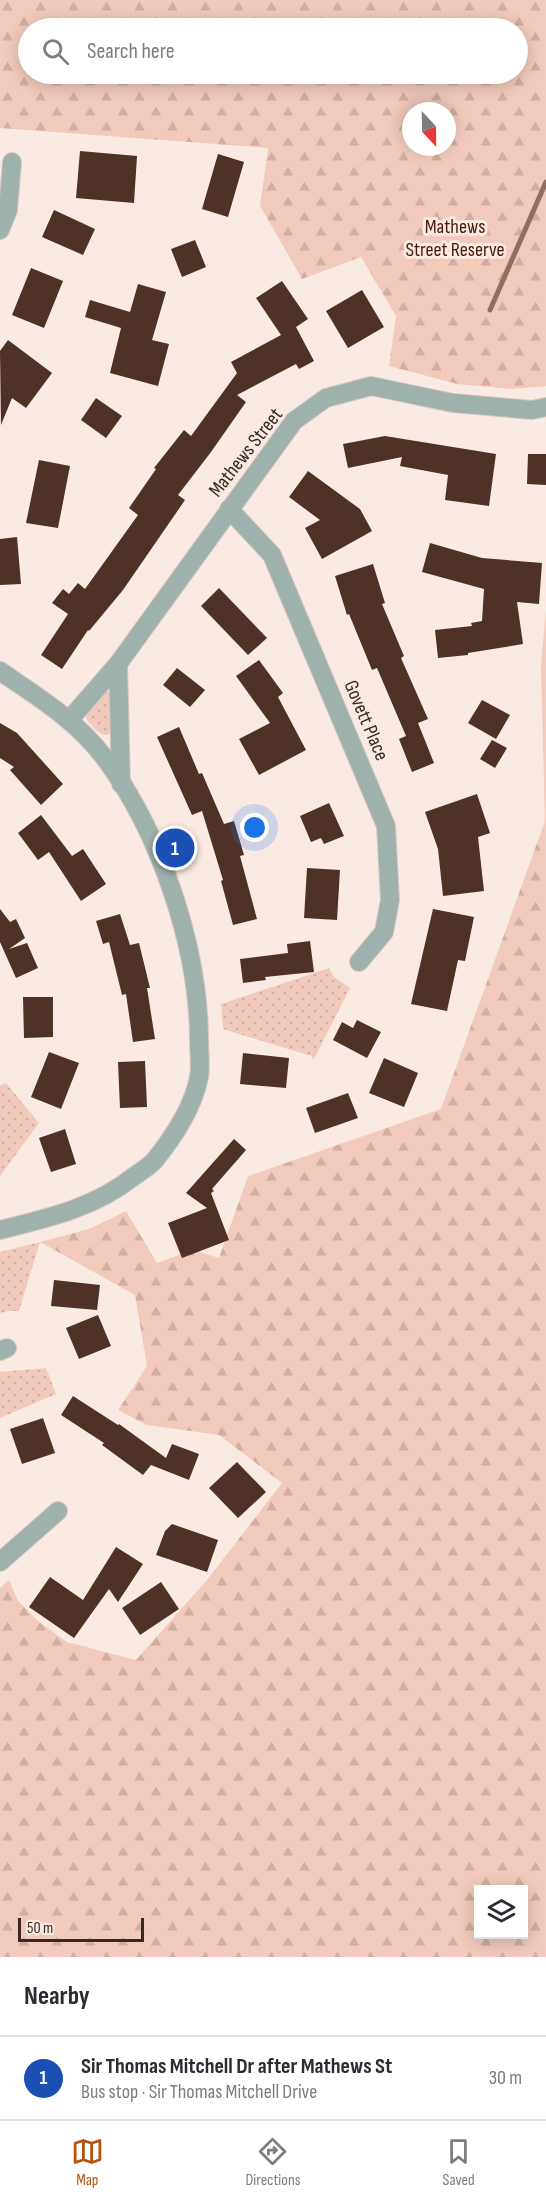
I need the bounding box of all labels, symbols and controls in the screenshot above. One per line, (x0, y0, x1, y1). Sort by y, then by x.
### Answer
search box (18, 18, 528, 84)
icon: search (39, 35, 72, 68)
text: Search here (87, 38, 174, 65)
north arrow (402, 102, 456, 156)
park label: Mathews Street Reserve (405, 215, 505, 262)
street label: Mathews Street (204, 403, 288, 502)
street label: Govett Place (338, 677, 394, 764)
your location (240, 813, 269, 842)
pin: 1 (156, 826, 195, 870)
map controls (474, 1885, 528, 1939)
button: layers (474, 1885, 528, 1939)
scale bar (18, 1915, 144, 1942)
text: 50 m (27, 1919, 53, 1938)
text: Nearby (24, 1981, 90, 2012)
text: Sir Thomas Mitchell Dr after Mathews St (81, 2053, 392, 2080)
text: 1 (40, 2066, 47, 2090)
text: 30 m (489, 2066, 522, 2090)
text: Bus stop · Sir Thomas Mitchell Drive (81, 2080, 317, 2104)
tab: Map (71, 2135, 104, 2190)
tab: Directions (245, 2135, 301, 2190)
tab: Saved (442, 2135, 475, 2190)

